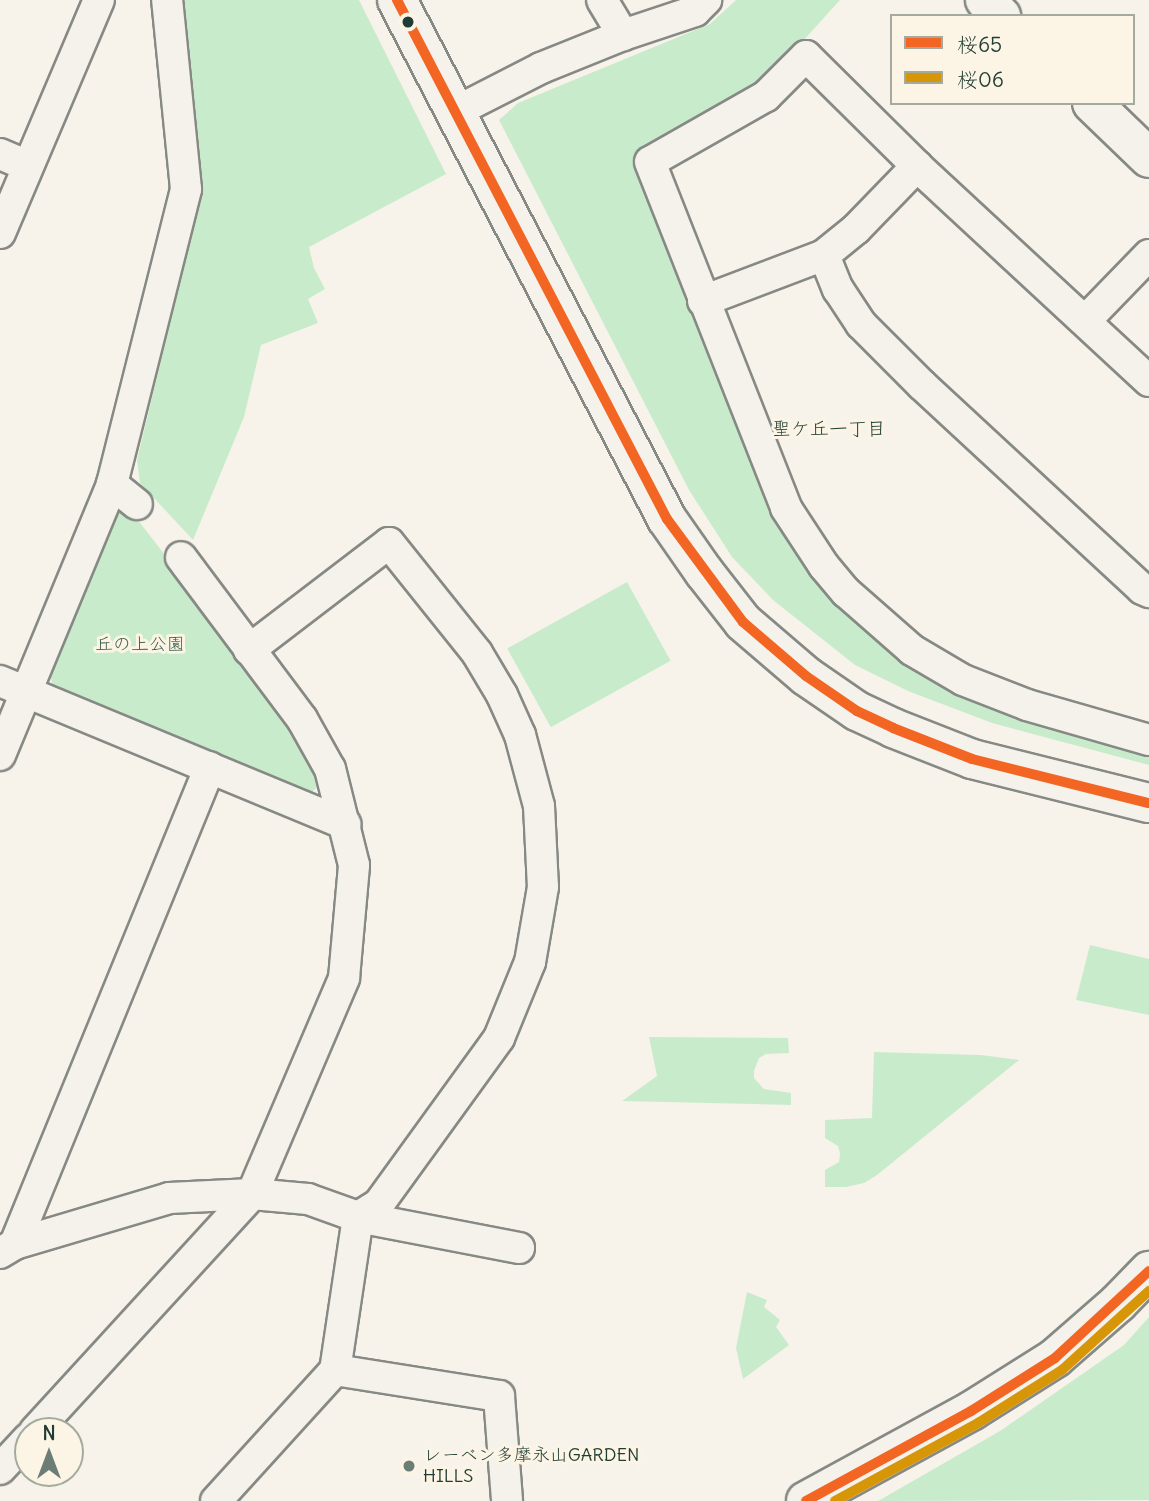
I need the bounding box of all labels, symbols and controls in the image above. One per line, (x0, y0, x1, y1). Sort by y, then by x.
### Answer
legend (890, 14, 1135, 105)
unlabelled marker (401, 15, 415, 29)
text: 桜65 (957, 31, 1002, 58)
text: 桜06 (957, 66, 1004, 93)
district label: 聖ケ丘一丁目 (772, 418, 886, 440)
park label: 丘の上公園 (95, 633, 185, 655)
north arrow (14, 1417, 84, 1487)
text: N (42, 1421, 56, 1445)
place label: レーベン多摩永山GARDEN HILLS (423, 1445, 640, 1488)
marker: レーベン多摩永山GARDEN HILLS (401, 1458, 417, 1474)

